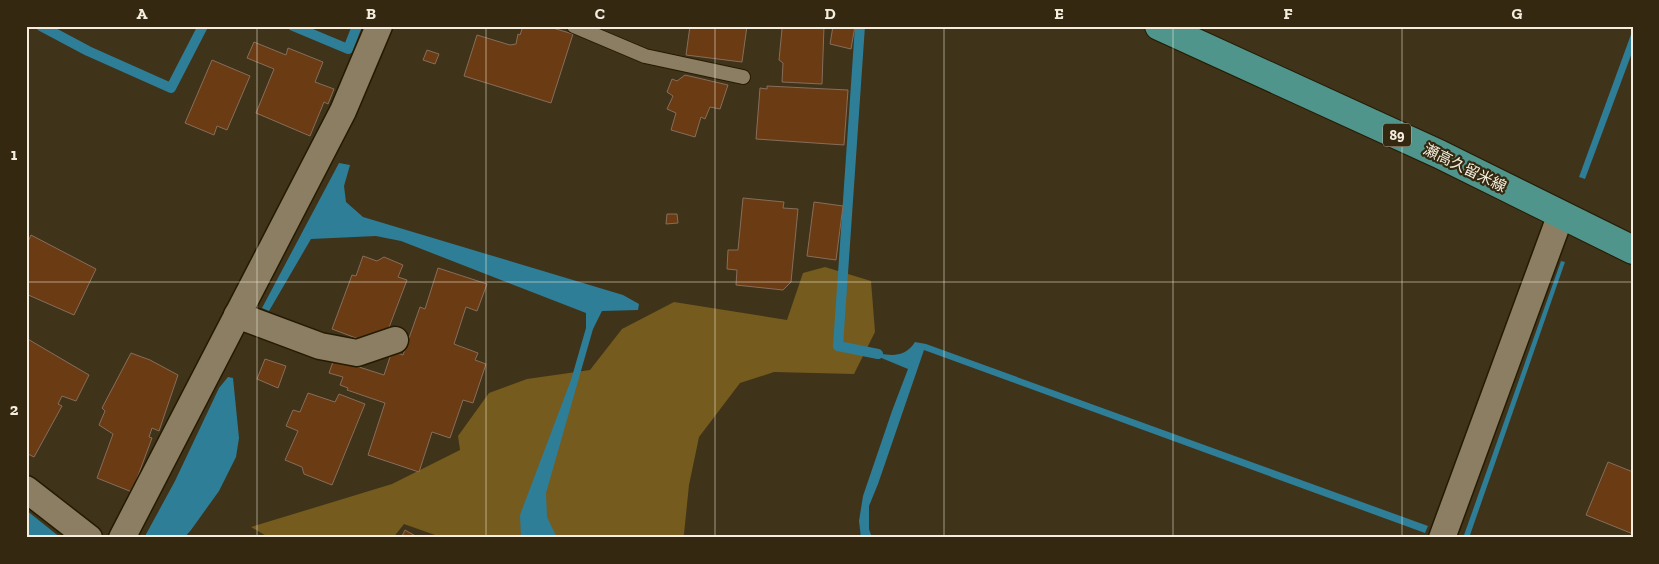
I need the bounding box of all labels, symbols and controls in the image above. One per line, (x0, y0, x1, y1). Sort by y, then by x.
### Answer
text: A (137, 4, 148, 23)
text: B (366, 4, 376, 23)
text: C (595, 4, 605, 23)
text: D (824, 4, 836, 23)
text: E (1054, 4, 1064, 23)
text: F (1283, 4, 1293, 23)
text: G (1512, 4, 1523, 23)
road number: 89 (1383, 124, 1411, 146)
street label: 瀬高久留米線 (1421, 140, 1509, 196)
text: 1 (11, 145, 18, 164)
text: 2 (10, 400, 19, 419)

